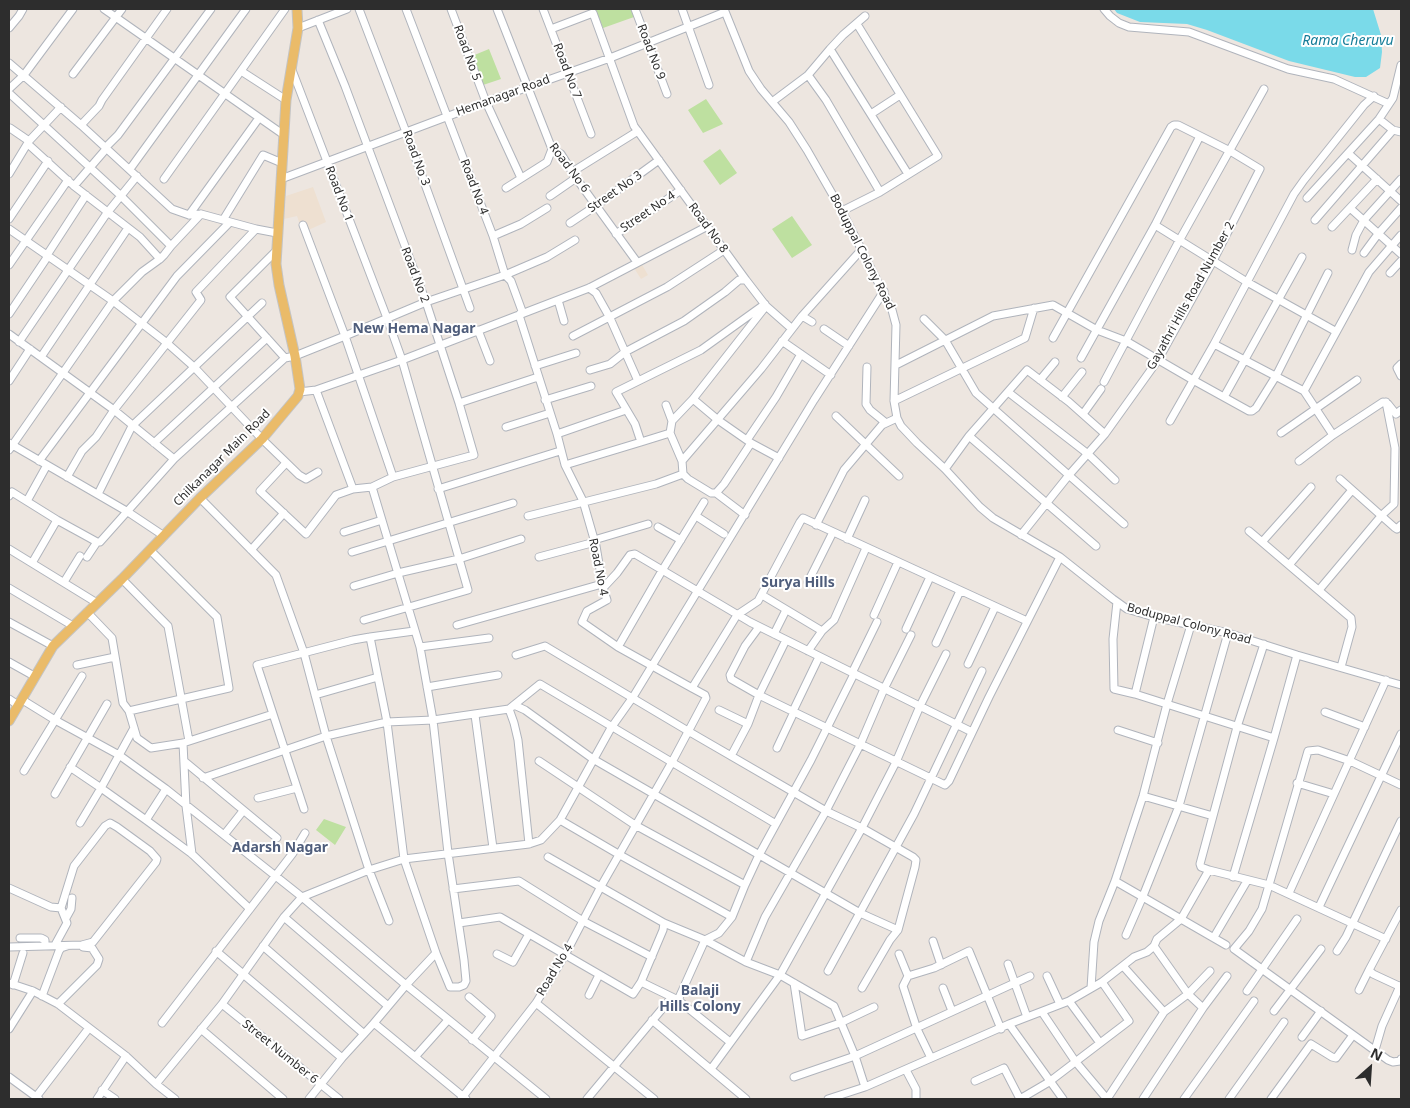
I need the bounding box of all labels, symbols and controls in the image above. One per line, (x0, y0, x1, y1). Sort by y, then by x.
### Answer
street label: Road No 9 (634, 22, 668, 82)
street label: Road No 5 (450, 23, 484, 83)
water label: Rama Cheruvu (1302, 33, 1394, 49)
street label: Road No 7 (550, 41, 584, 101)
street label: Hemanagar Road (454, 72, 552, 120)
street label: Road No 3 (399, 128, 433, 188)
street label: Road No 6 (546, 140, 592, 196)
street label: Road No 4 (457, 157, 491, 217)
street label: Road No 1 (322, 164, 356, 224)
street label: Street No 3 (585, 168, 645, 216)
street label: Street No 4 (618, 188, 678, 236)
street label: Boduppal Colony Road (826, 192, 898, 312)
street label: Road No 8 (685, 200, 731, 256)
street label: Gayathri Hills Road Number 2 (1144, 219, 1238, 373)
street label: Road No 2 (398, 245, 432, 305)
district label: New Hema Nagar (352, 321, 476, 337)
street label: Chilkanagar Main Road (171, 407, 273, 509)
street label: Road No 4 (585, 537, 611, 597)
district label: Surya Hills (761, 575, 835, 591)
street label: Boduppal Colony Road (1125, 600, 1253, 648)
district label: Adarsh Nagar (232, 840, 328, 856)
street label: Road No 4 (534, 941, 576, 999)
district label: Balaji Hills Colony (659, 983, 741, 1016)
street label: Street Number 6 (239, 1017, 321, 1087)
north arrow (1345, 1043, 1395, 1093)
text: N (1368, 1043, 1386, 1065)

